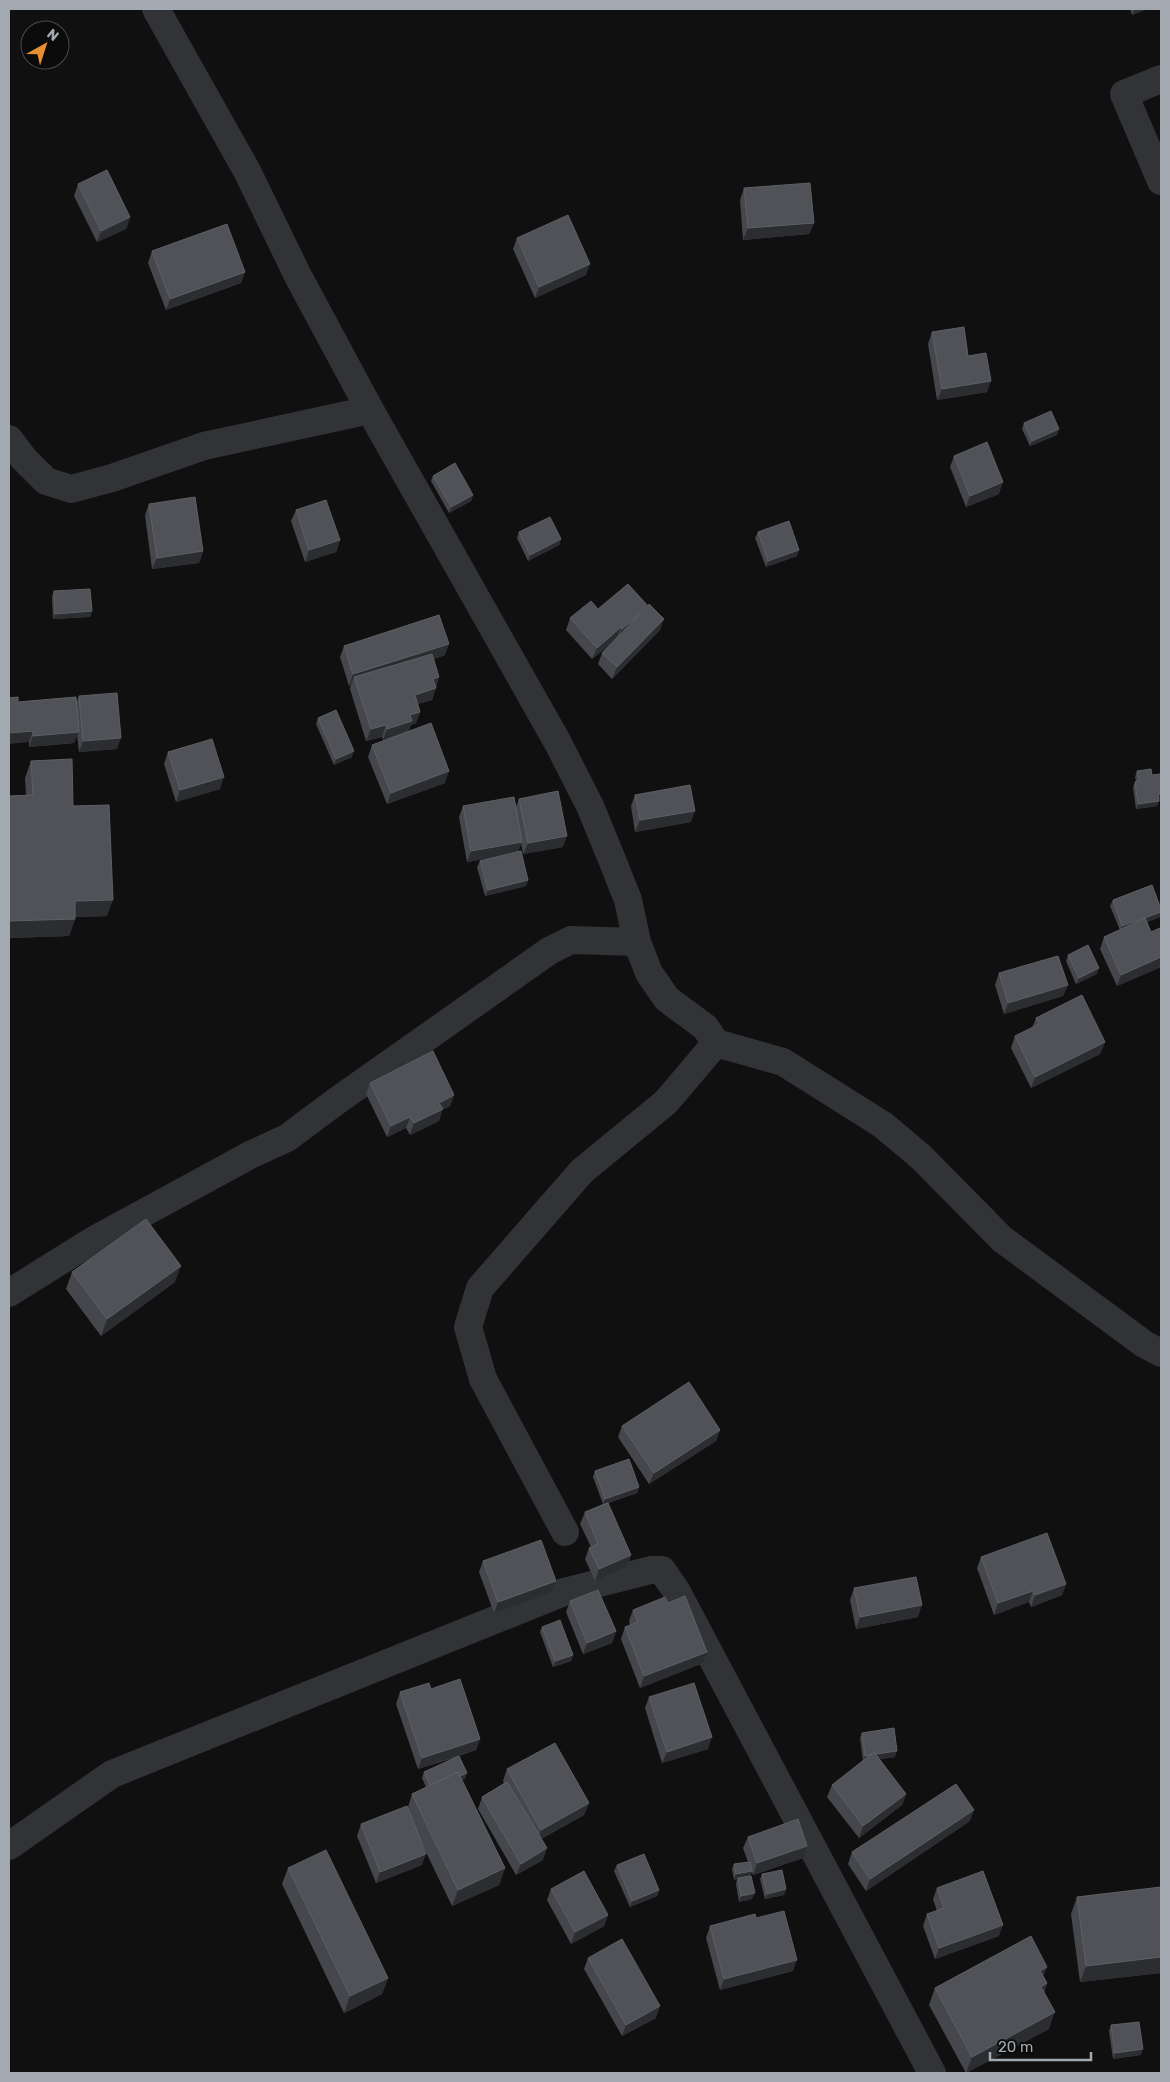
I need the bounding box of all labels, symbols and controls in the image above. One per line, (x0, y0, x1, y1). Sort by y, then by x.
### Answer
north arrow (20, 20, 70, 70)
text: N (44, 26, 62, 45)
scale bar (990, 2030, 1091, 2062)
text: 20 m (998, 2038, 1033, 2056)

